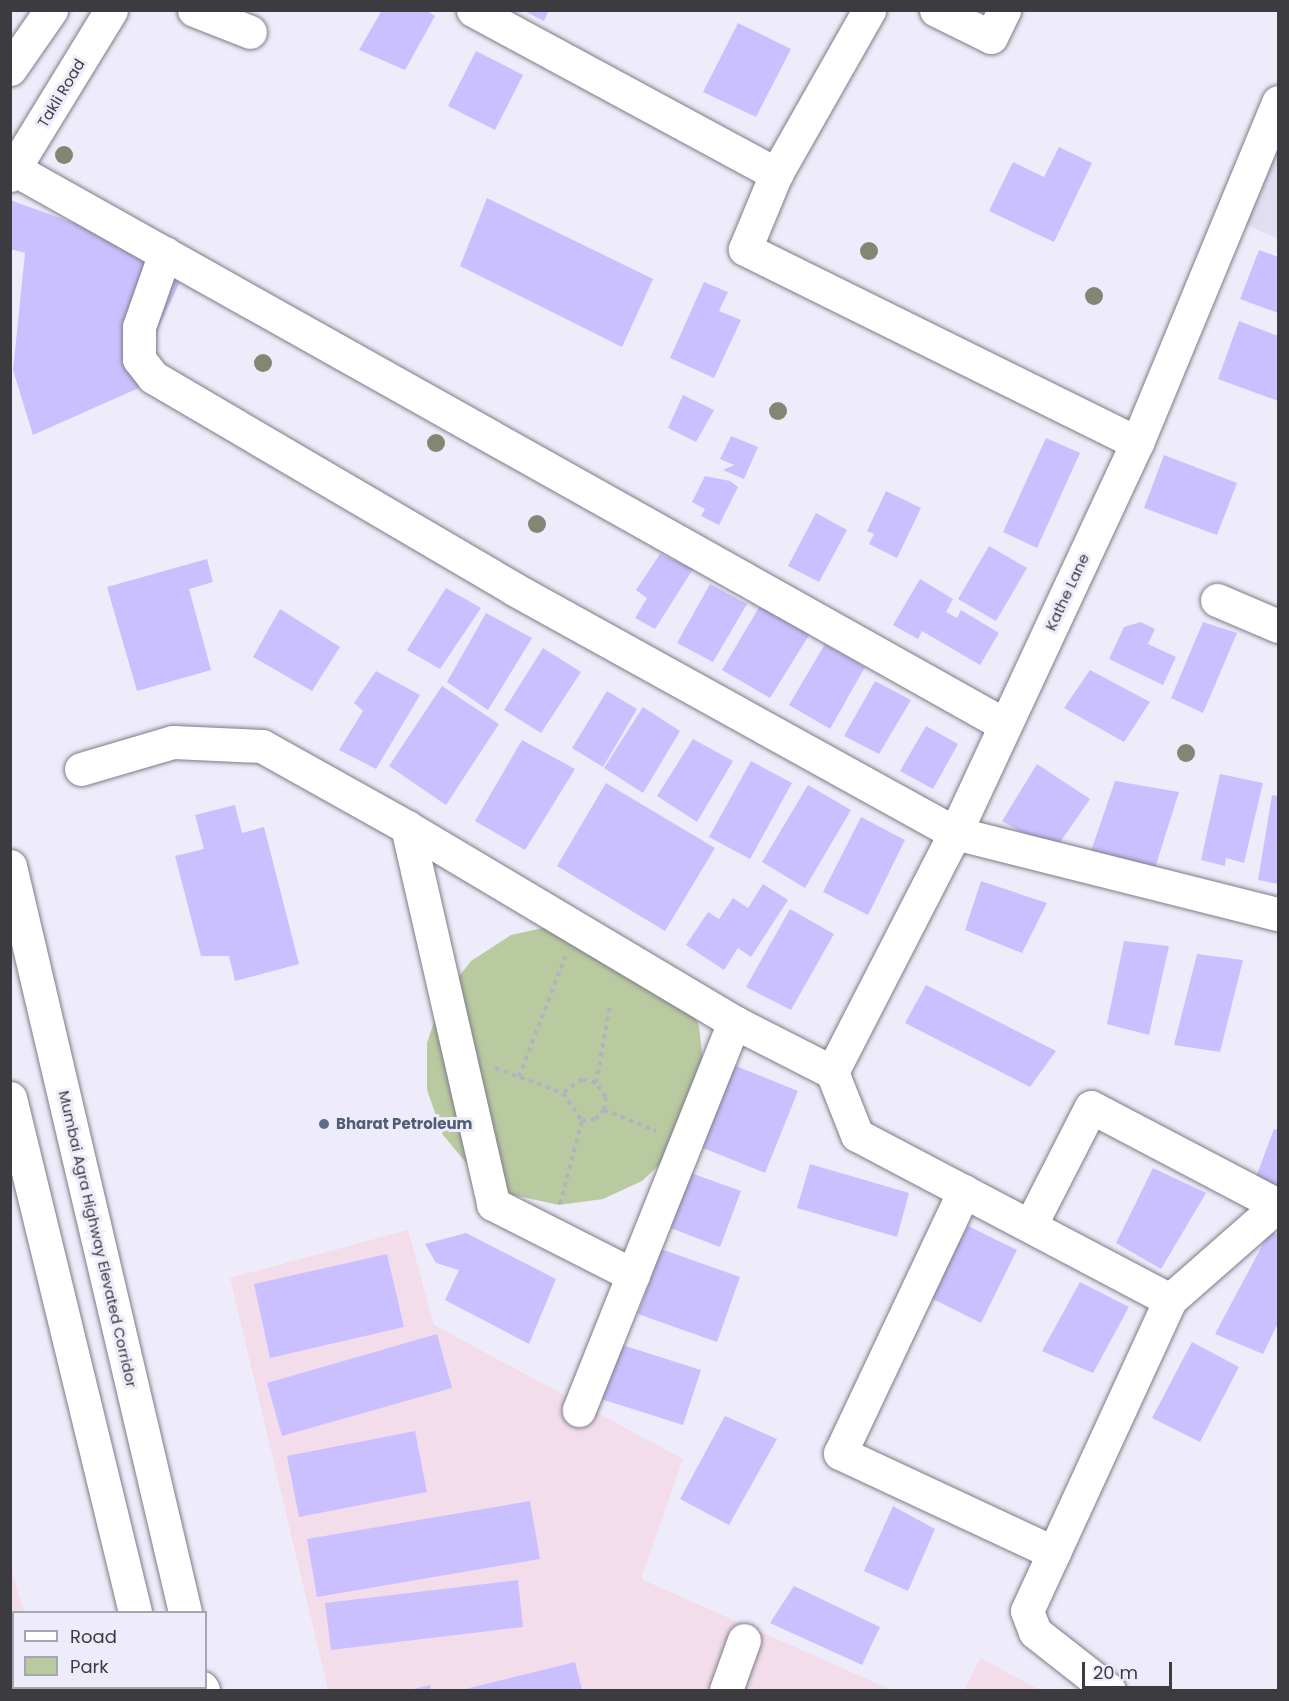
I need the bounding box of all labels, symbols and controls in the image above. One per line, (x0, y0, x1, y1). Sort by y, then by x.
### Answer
street label: Takli Road (34, 56, 88, 130)
street label: Kathe Lane (1041, 551, 1093, 633)
street label: Mumbai Agra Highway Elevated Corridor (55, 1089, 141, 1389)
place label: Bharat Petroleum (336, 1115, 472, 1133)
marker: Bharat Petroleum (317, 1117, 331, 1131)
legend (12, 1611, 207, 1689)
text: Road (70, 1624, 117, 1649)
scale bar (1085, 1650, 1175, 1688)
text: Park (70, 1654, 109, 1679)
text: 20 m (1093, 1660, 1138, 1685)

